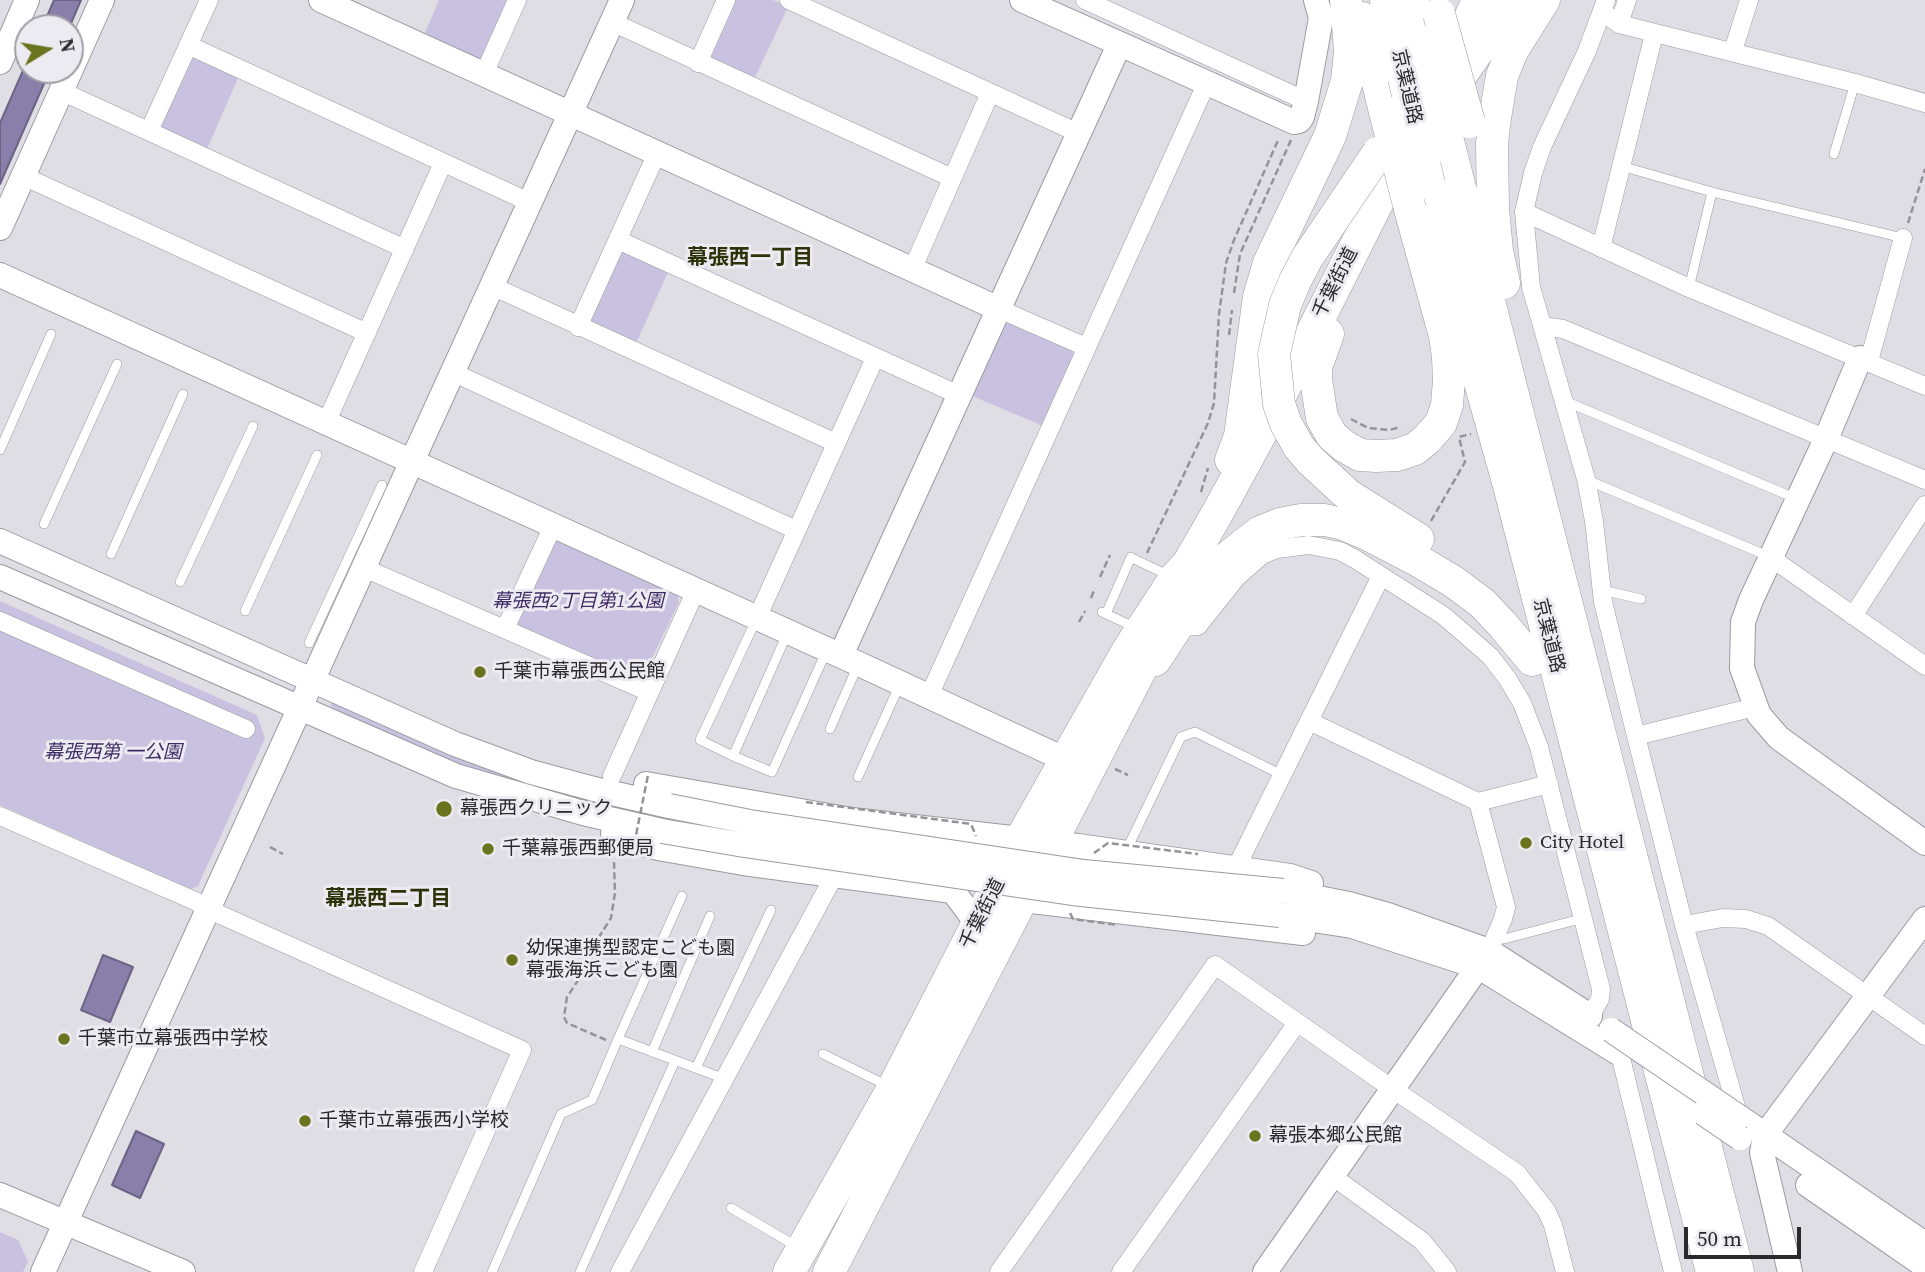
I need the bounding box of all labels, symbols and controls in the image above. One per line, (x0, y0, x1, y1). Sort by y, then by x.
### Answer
north arrow (14, 14, 84, 84)
text: N (54, 36, 82, 55)
street label: 京葉道路 (1386, 47, 1426, 127)
street label: 千葉街道 (1309, 244, 1363, 322)
district label: 幕張西一丁目 (687, 246, 813, 272)
park label: 幕張西2丁目第1公園 (492, 591, 664, 613)
street label: 京葉道路 (1528, 596, 1568, 676)
place label: 千葉市幕張西公民館 (494, 661, 665, 683)
marker: 千葉市幕張西公民館 (472, 664, 488, 680)
park label: 幕張西第 一公園 (44, 742, 182, 764)
place label: 幕張西クリニック (460, 798, 612, 820)
marker: 幕張西クリニック (434, 799, 454, 819)
place label: City Hotel (1540, 832, 1624, 854)
marker: City Hotel (1518, 835, 1534, 851)
place label: 千葉幕張西郵便局 (502, 838, 654, 860)
marker: 千葉幕張西郵便局 (480, 841, 496, 857)
street label: 千葉街道 (956, 875, 1010, 953)
district label: 幕張西二丁目 (325, 887, 451, 913)
place label: 幼保連携型認定こども園 幕張海浜こども園 (526, 938, 735, 982)
marker: 幼保連携型認定こども園 幕張海浜こども園 (504, 952, 520, 968)
place label: 千葉市立幕張西中学校 (78, 1028, 268, 1050)
marker: 千葉市立幕張西中学校 (56, 1031, 72, 1047)
place label: 千葉市立幕張西小学校 (319, 1110, 509, 1132)
marker: 千葉市立幕張西小学校 (297, 1113, 313, 1129)
place label: 幕張本郷公民館 (1269, 1125, 1402, 1147)
marker: 幕張本郷公民館 (1247, 1128, 1263, 1144)
scale bar (1687, 1212, 1804, 1256)
text: 50 m (1697, 1224, 1742, 1253)

